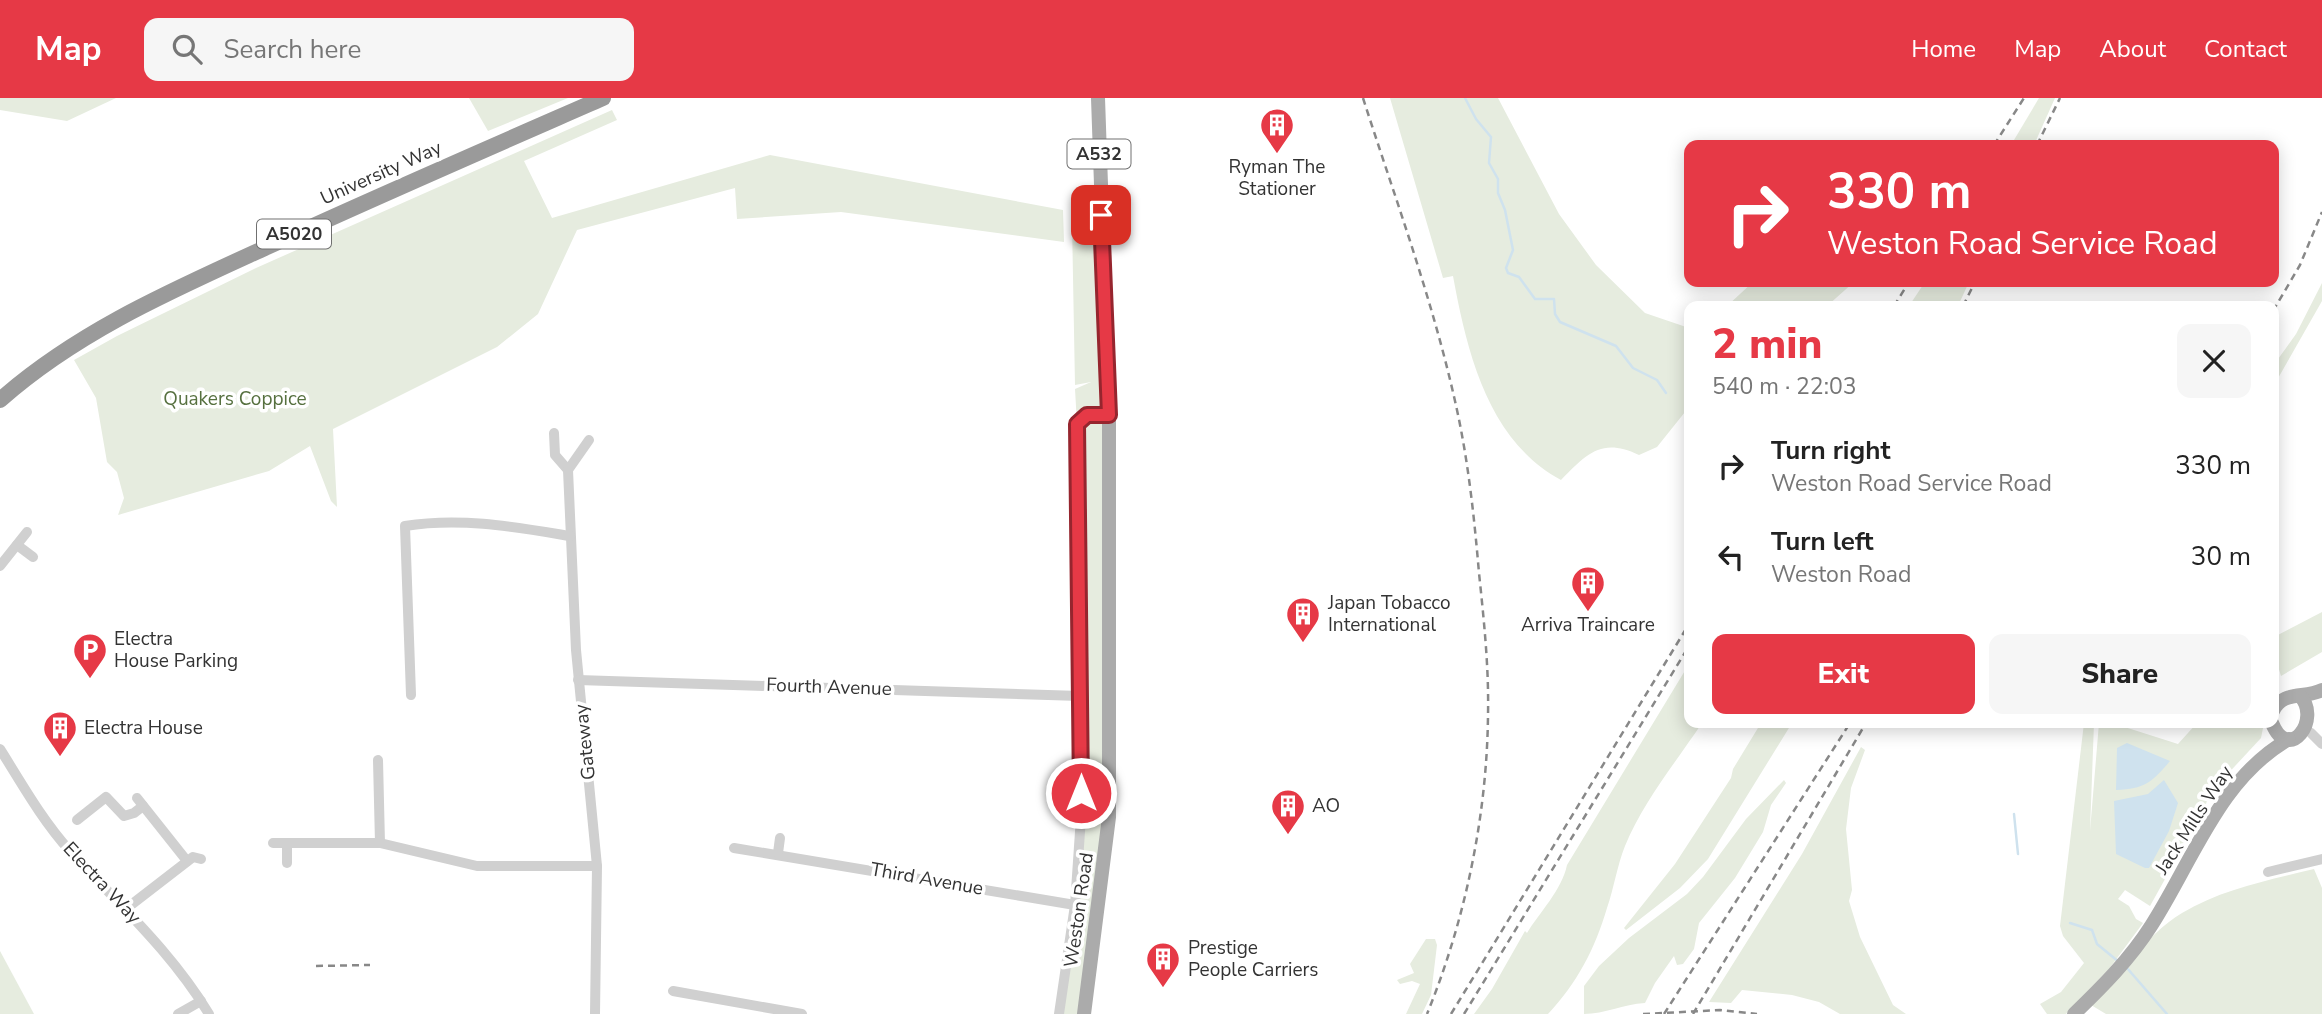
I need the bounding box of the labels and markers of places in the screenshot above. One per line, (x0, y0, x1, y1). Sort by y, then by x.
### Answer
building icon: Ryman The Stationer (1258, 106, 1296, 155)
place label: Ryman The Stationer (1229, 154, 1325, 202)
pin (1071, 185, 1131, 245)
building icon: Arriva Traincare (1569, 564, 1607, 613)
place label: Japan Tobacco International (1327, 590, 1451, 638)
building icon: Japan Tobacco International (1284, 595, 1322, 644)
place label: Arriva Traincare (1521, 612, 1655, 638)
place label: Electra House Parking (114, 626, 238, 674)
parking icon: Electra House Parking (71, 631, 109, 680)
building icon: Electra House (41, 709, 79, 758)
place label: Electra House (84, 715, 203, 741)
building icon: AO (1269, 787, 1307, 836)
place label: AO (1312, 793, 1340, 819)
place label: Prestige People Carriers (1188, 935, 1318, 983)
building icon: Prestige People Carriers (1144, 940, 1182, 989)

